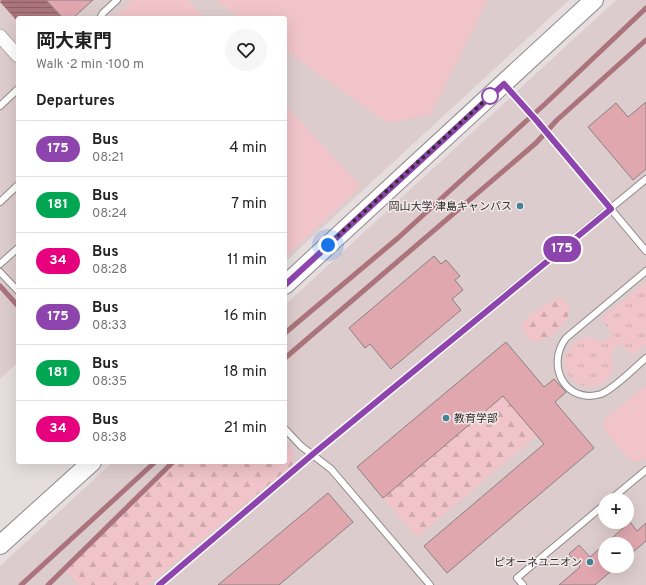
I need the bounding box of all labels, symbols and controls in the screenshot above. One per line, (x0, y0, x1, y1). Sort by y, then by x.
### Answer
button: heart (225, 29, 267, 71)
text: 岡大東門 (36, 30, 112, 54)
text: Walk · 2 min · 100 m (36, 57, 144, 73)
unlabelled marker (481, 87, 499, 105)
text: Departures (36, 92, 115, 111)
text: Bus (92, 131, 119, 150)
text: 4 min (229, 139, 267, 158)
text: 175 (47, 140, 69, 157)
text: 08:21 (92, 150, 124, 166)
text: Bus (92, 187, 119, 206)
text: 7 min (231, 195, 267, 214)
text: 181 (48, 196, 68, 213)
place label: 岡山大学 津島キャンパス (388, 200, 512, 214)
marker: 岡山大学 津島キャンパス (515, 201, 525, 211)
text: 08:24 (92, 206, 127, 222)
your location (318, 235, 338, 255)
line badge: 175 (539, 236, 585, 262)
text: 175 (551, 240, 573, 257)
text: Bus (92, 243, 119, 262)
text: 11 min (227, 251, 267, 270)
text: 34 (49, 252, 67, 269)
text: 08:28 (92, 262, 127, 278)
text: Bus (92, 299, 119, 318)
text: 16 min (224, 307, 267, 326)
text: 175 (47, 308, 69, 325)
text: 08:33 (92, 318, 127, 334)
text: Bus (92, 355, 119, 374)
text: 18 min (224, 363, 267, 382)
text: 181 (48, 364, 68, 381)
text: 08:35 (92, 374, 127, 390)
text: Bus (92, 411, 119, 430)
place label: 教育学部 (454, 412, 498, 426)
marker: 教育学部 (441, 413, 451, 423)
text: 21 min (224, 419, 267, 438)
text: 34 (49, 420, 67, 437)
text: 08:38 (92, 430, 127, 446)
map controls (598, 493, 634, 573)
button: + (598, 493, 634, 529)
button: − (598, 537, 634, 573)
place label: ピオーネユニオン (494, 556, 582, 570)
marker: ピオーネユニオン (585, 557, 595, 567)

